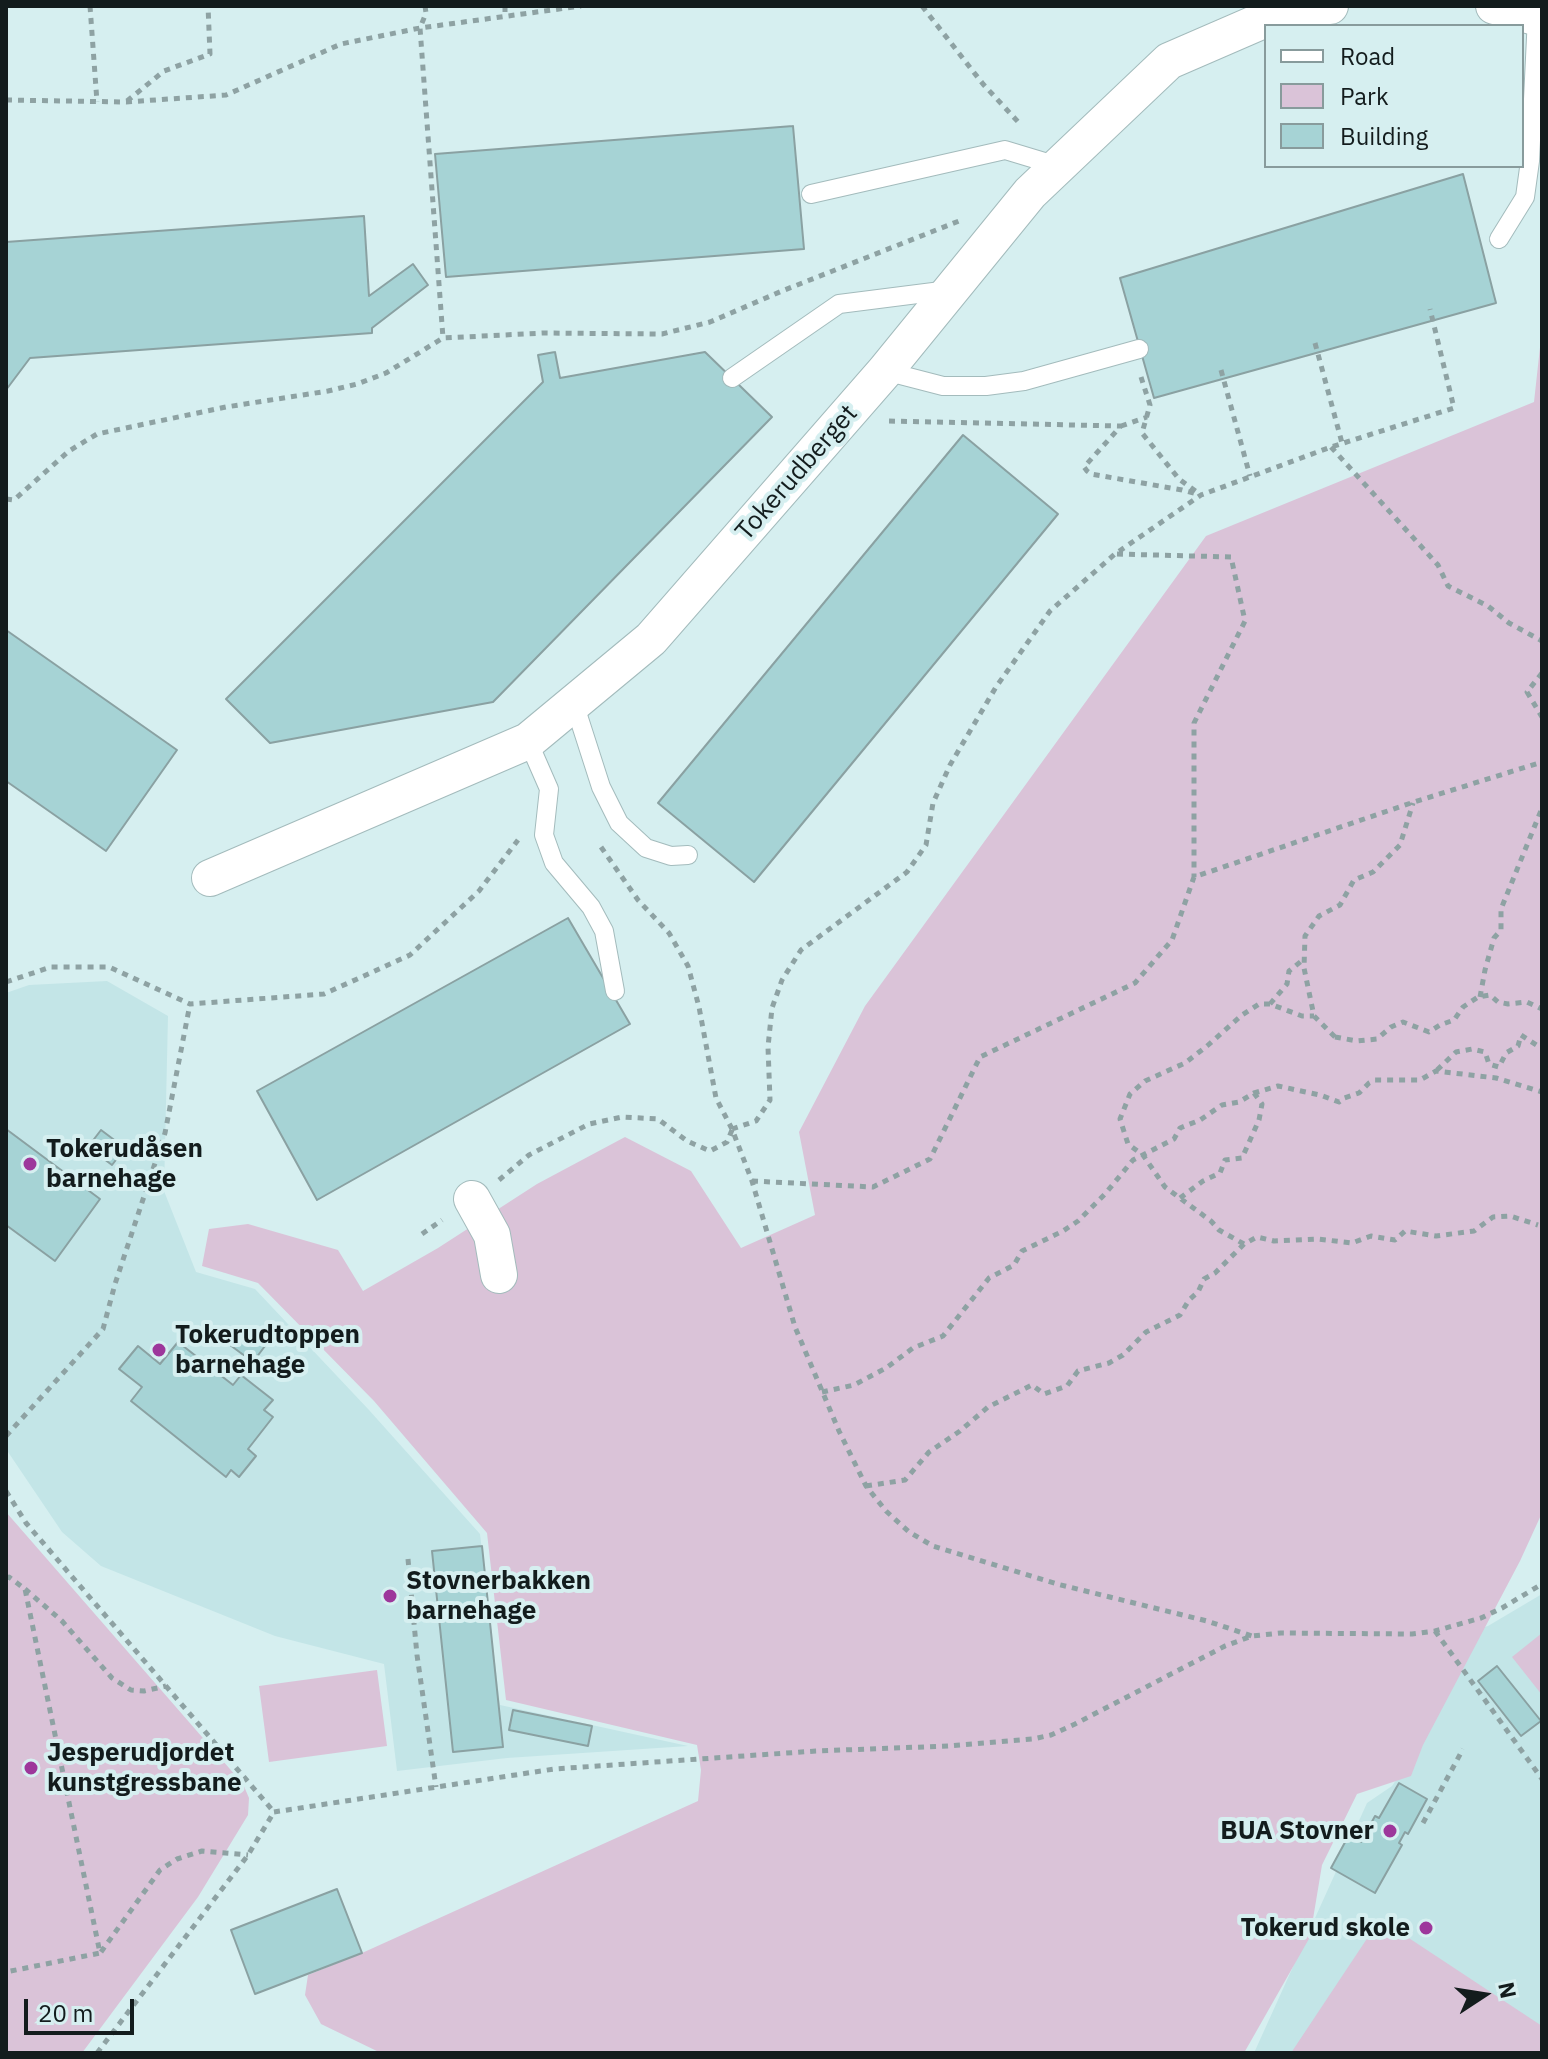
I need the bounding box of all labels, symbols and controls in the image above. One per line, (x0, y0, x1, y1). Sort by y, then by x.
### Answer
legend (1264, 24, 1524, 168)
text: Road (1340, 40, 1395, 72)
text: Park (1340, 80, 1389, 112)
text: Building (1340, 120, 1428, 152)
street label: Tokerudberget (729, 399, 865, 547)
place label: Tokerudåsen barnehage (46, 1133, 203, 1194)
marker: Tokerudåsen barnehage (21, 1155, 39, 1173)
place label: Tokerudtoppen barnehage (175, 1319, 360, 1380)
marker: Tokerudtoppen barnehage (150, 1341, 168, 1359)
place label: Stovnerbakken barnehage (406, 1565, 591, 1626)
marker: Stovnerbakken barnehage (381, 1587, 399, 1605)
place label: Jesperudjordet kunstgressbane (47, 1737, 242, 1798)
marker: Jesperudjordet kunstgressbane (22, 1759, 40, 1777)
place label: BUA Stovner (1220, 1815, 1374, 1847)
marker: BUA Stovner (1381, 1822, 1399, 1840)
place label: Tokerud skole (1240, 1912, 1410, 1944)
marker: Tokerud skole (1417, 1919, 1435, 1937)
north arrow (1444, 1955, 1524, 2035)
text: N (1492, 1979, 1524, 2001)
scale bar (28, 1983, 138, 2033)
text: 20 m (38, 1997, 93, 2029)

